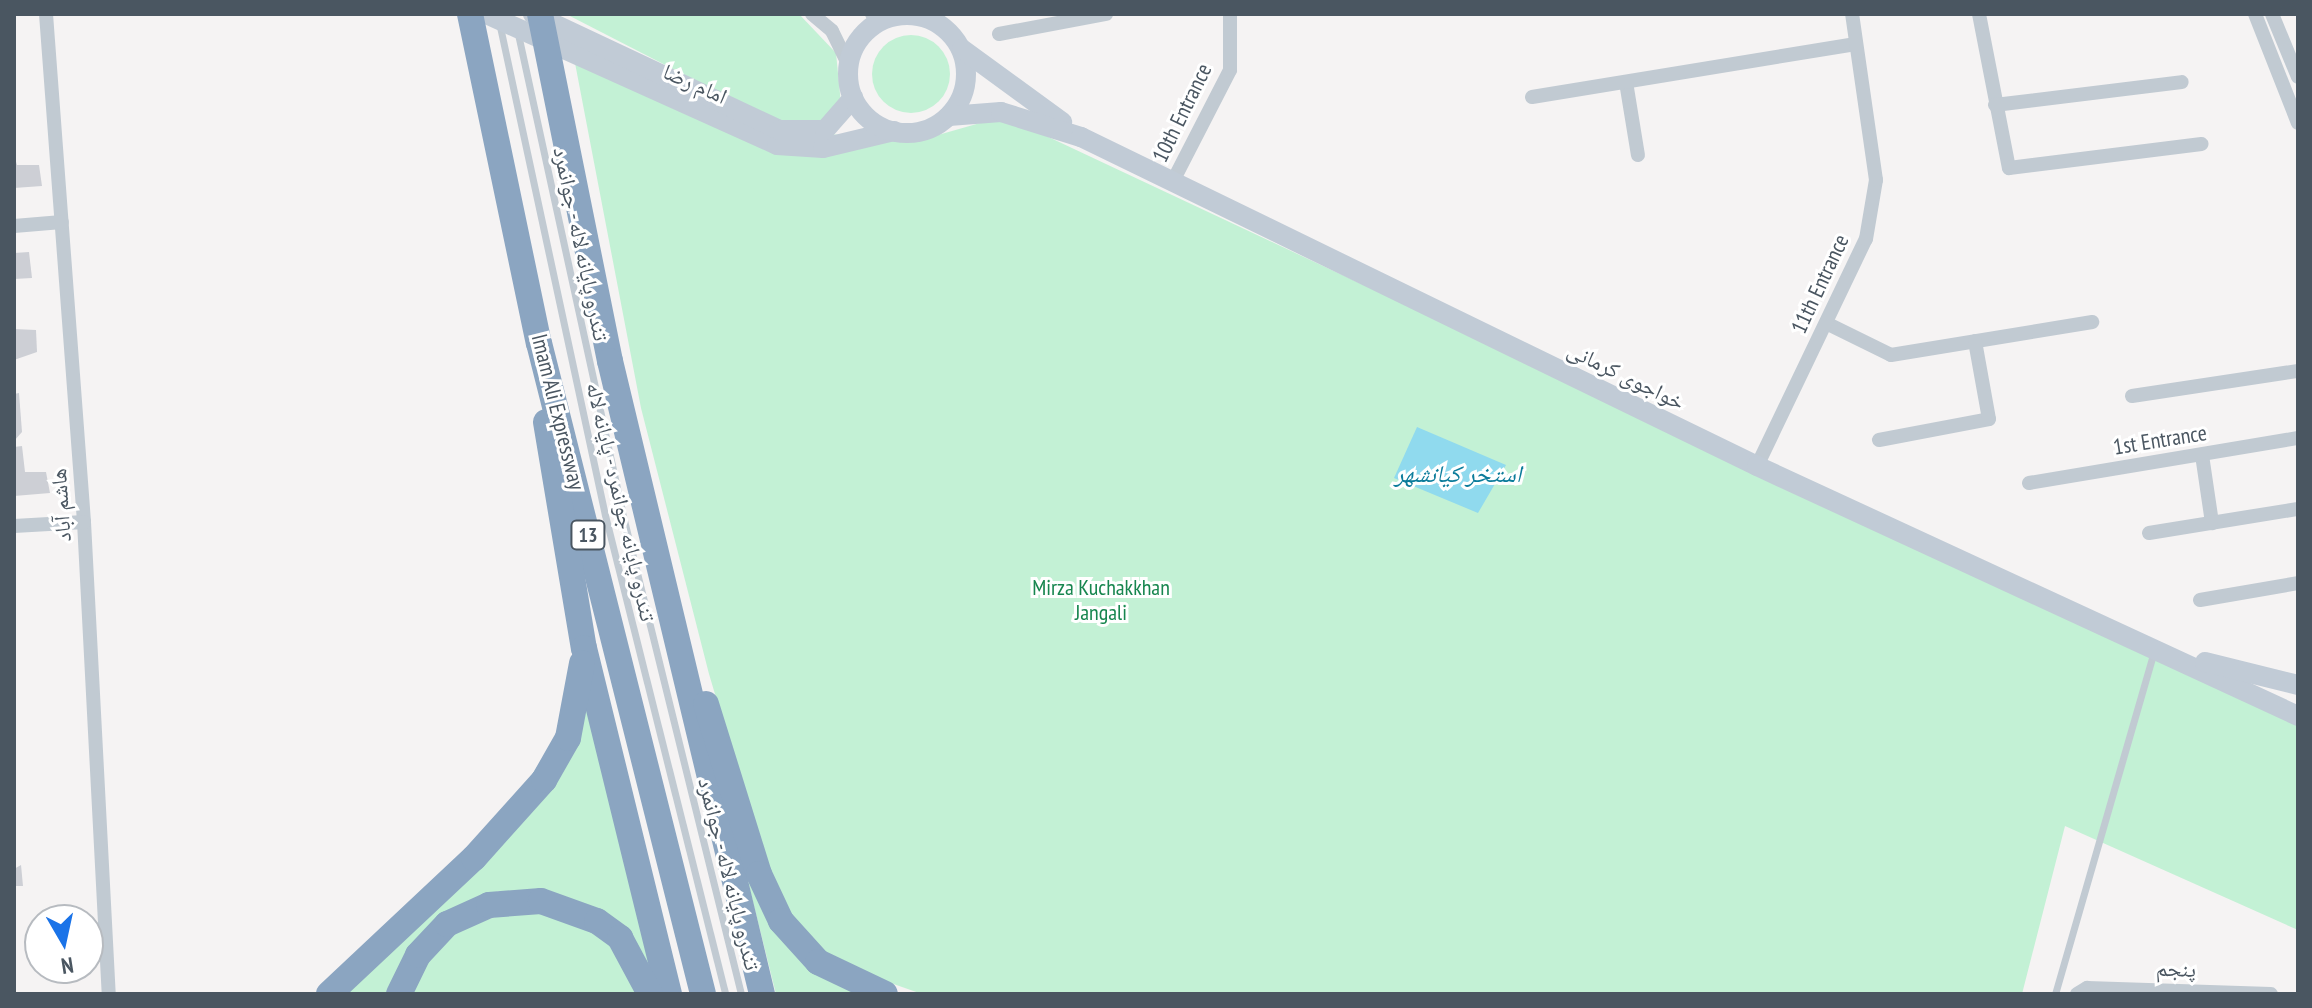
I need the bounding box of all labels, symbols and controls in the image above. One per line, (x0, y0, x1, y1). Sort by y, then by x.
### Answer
street label: امام رضا (659, 58, 731, 110)
street label: 10th Entrance (1147, 59, 1217, 167)
street label: تندرو پایانه لاله - جوانمرد (547, 144, 615, 344)
street label: 11th Entrance (1786, 230, 1854, 338)
street label: Imam Ali Expressway (526, 331, 590, 493)
street label: خواجوی کرمانی (1563, 336, 1689, 416)
street label: تندرو پایانه جوانمرد - پایانه لاله (580, 379, 662, 625)
street label: 1st Entrance (2111, 420, 2209, 460)
water label: استخر کیانشهر (1395, 460, 1521, 488)
street label: هاشم آباد (45, 467, 77, 543)
road number: 13 (570, 519, 606, 551)
park label: Mirza Kuchakkhan Jangali (1032, 574, 1170, 626)
street label: تندرو پایانه لاله - جوانمرد (692, 774, 766, 974)
north arrow (24, 904, 104, 984)
text: N (59, 951, 76, 980)
street label: پنجم (2155, 955, 2197, 983)

